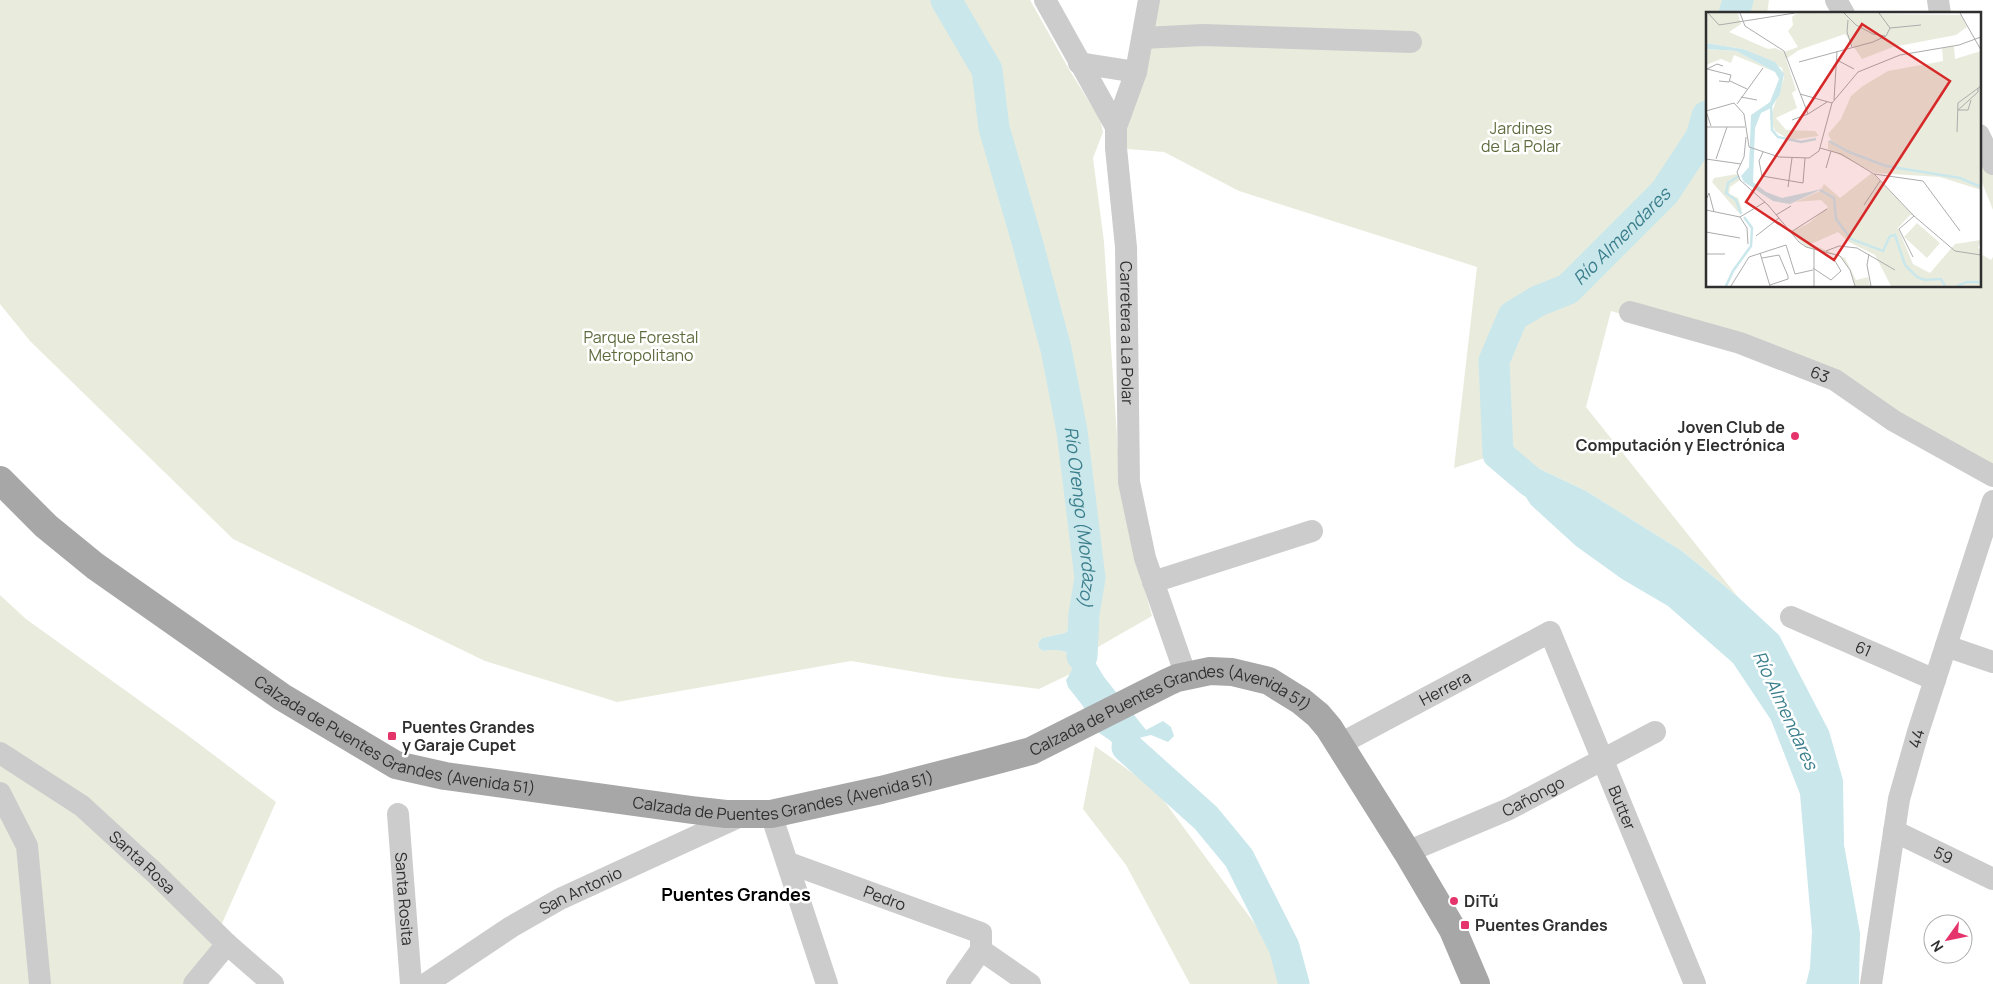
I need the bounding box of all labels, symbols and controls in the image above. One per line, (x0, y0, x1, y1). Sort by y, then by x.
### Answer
inset map (1706, 12, 1980, 288)
park label: Jardines de La Polar (1481, 117, 1561, 157)
water label: Río Almendares (1567, 181, 1676, 290)
street label: Carretera a La Polar (1115, 261, 1139, 405)
park label: Parque Forestal Metropolitano (583, 326, 699, 366)
street label: 63 (1807, 360, 1833, 388)
place label: Joven Club de Computación y Electrónica (1576, 416, 1785, 456)
water label: Río Orengo (Mordazo) (1060, 425, 1102, 609)
marker: Joven Club de Computación y Electrónica (1789, 430, 1801, 442)
street label: 61 (1852, 635, 1875, 662)
water label: Río Almendares (1748, 647, 1825, 775)
street label: Calzada de Puentes Grandes (Avenida 51) (1026, 660, 1316, 761)
street label: Herrera (1415, 665, 1475, 711)
street label: Calzada de Puentes Grandes (Avenida 51) (250, 670, 537, 799)
place label: Puentes Grandes y Garaje Cupet (402, 716, 535, 756)
street label: 44 (1903, 726, 1929, 751)
marker: Puentes Grandes y Garaje Cupet (386, 730, 398, 742)
street label: Calzada de Puentes Grandes (Avenida 51) (631, 766, 936, 825)
street label: Cañongo (1499, 771, 1568, 822)
street label: Butter (1603, 782, 1641, 833)
street label: Santa Rosa (104, 825, 181, 898)
street label: 59 (1930, 841, 1957, 869)
street label: Santa Rosita (390, 851, 419, 946)
street label: San Antonio (535, 861, 625, 920)
street label: Pedro (861, 880, 909, 916)
district label: Puentes Grandes (661, 882, 811, 906)
place label: DiTú (1464, 890, 1499, 912)
marker: DiTú (1448, 895, 1460, 907)
place label: Puentes Grandes (1475, 914, 1608, 936)
north arrow (1923, 914, 1973, 964)
marker: Puentes Grandes (1459, 919, 1471, 931)
text: N (1926, 937, 1947, 956)

